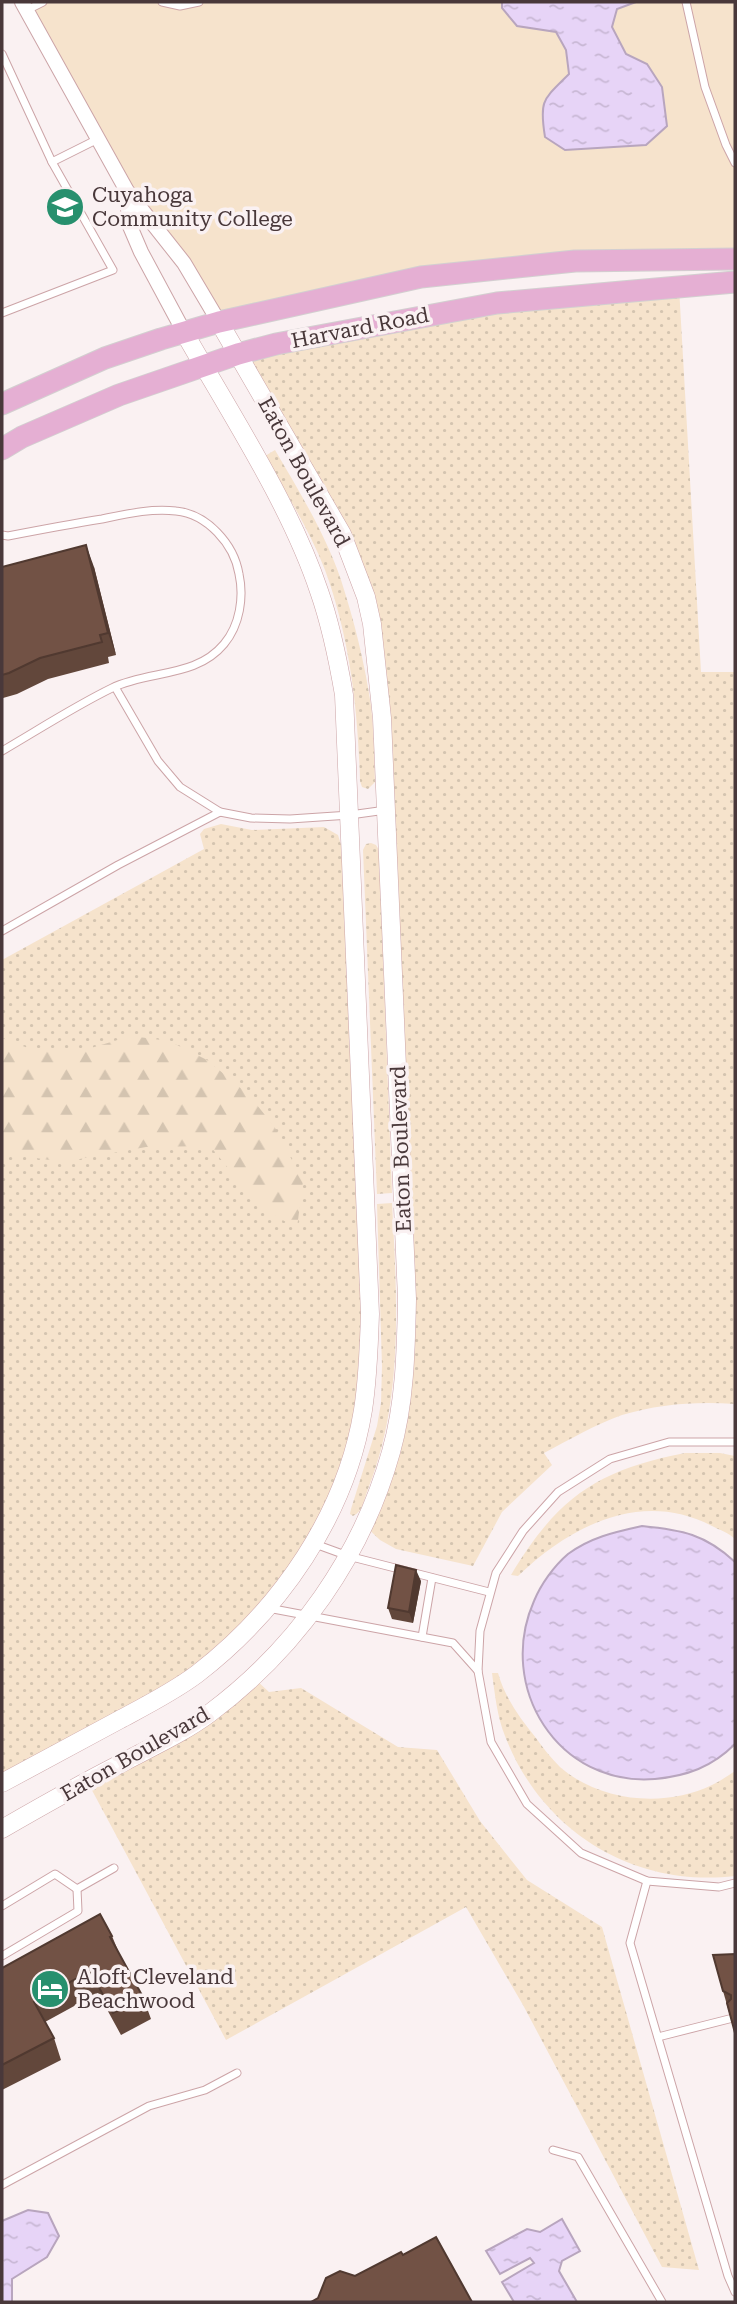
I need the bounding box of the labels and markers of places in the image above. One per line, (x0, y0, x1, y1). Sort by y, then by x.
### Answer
place label: Cuyahoga Community College (92, 183, 293, 231)
school or university icon: Cuyahoga Community College (44, 186, 86, 228)
place label: Aloft Cleveland Beachwood (77, 1965, 234, 2013)
hotel icon: Aloft Cleveland Beachwood (29, 1968, 71, 2010)

